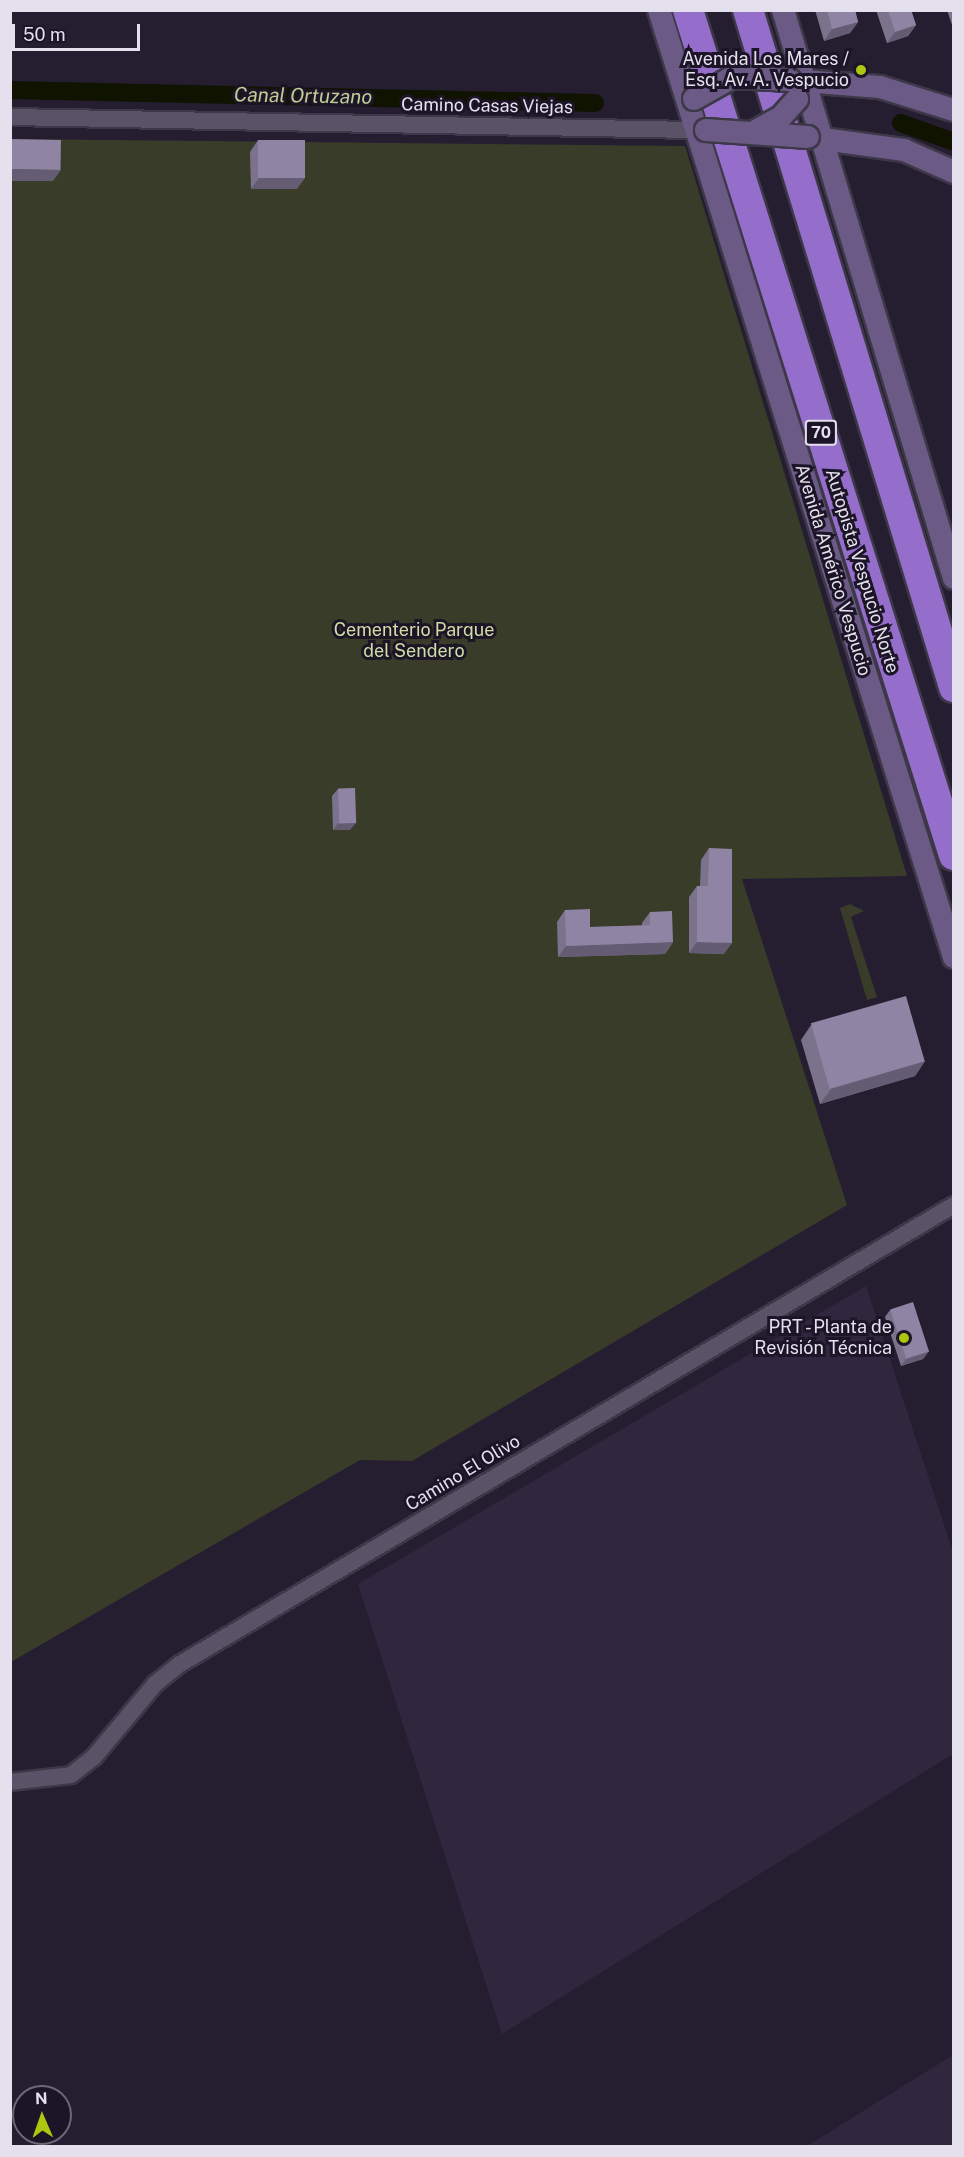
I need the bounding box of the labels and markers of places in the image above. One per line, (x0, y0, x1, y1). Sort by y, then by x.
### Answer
place label: Avenida Los Mares / Esq. Av. A. Vespucio (682, 49, 849, 92)
marker: Avenida Los Mares / Esq. Av. A. Vespucio (854, 63, 868, 77)
place label: PRT - Planta de Revisión Técnica (754, 1317, 892, 1360)
marker: PRT - Planta de Revisión Técnica (897, 1331, 911, 1345)

